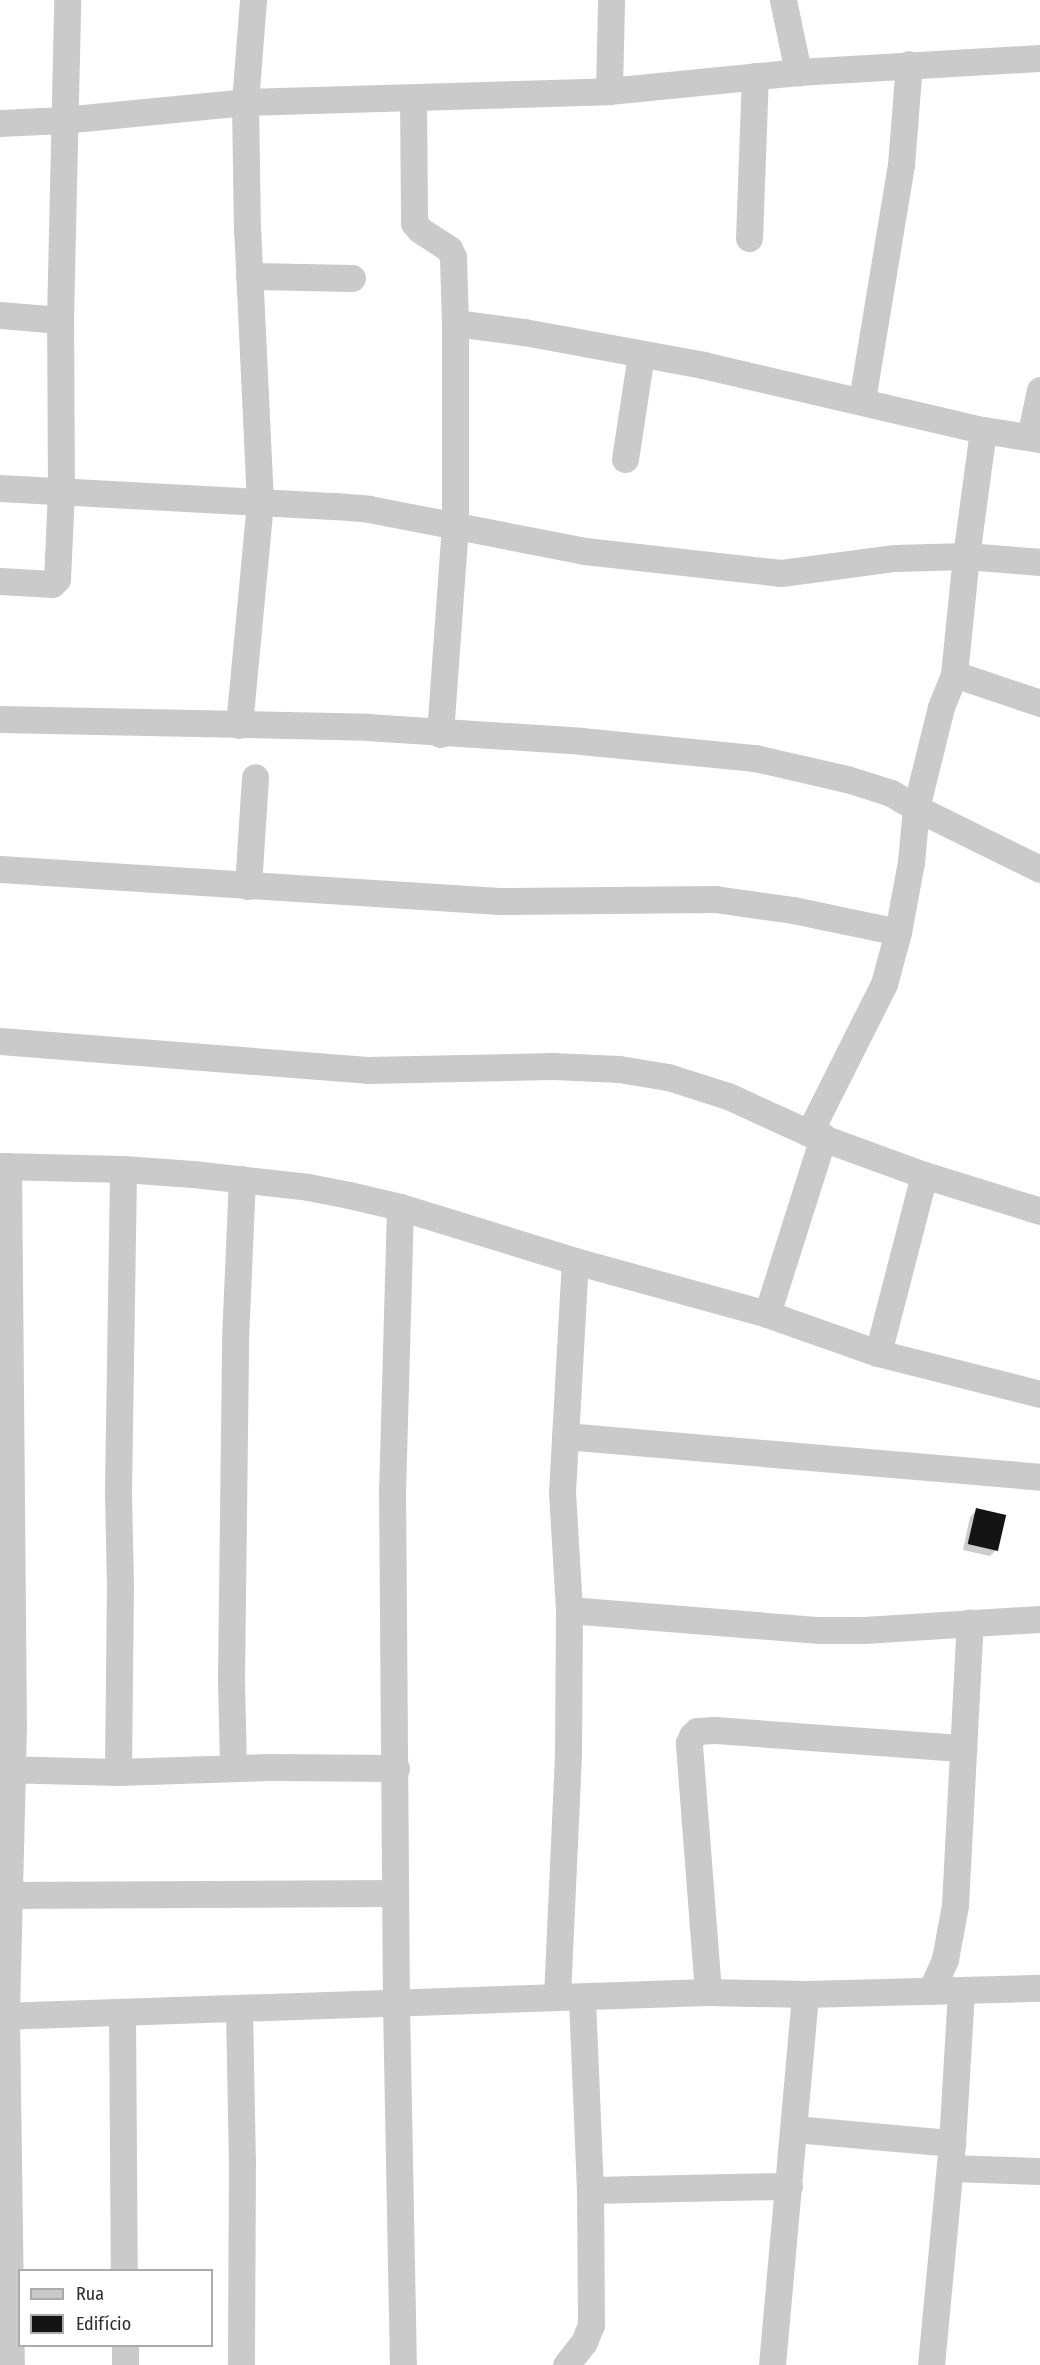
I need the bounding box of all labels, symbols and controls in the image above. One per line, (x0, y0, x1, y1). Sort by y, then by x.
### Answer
legend (18, 2269, 213, 2347)
text: Rua (76, 2283, 104, 2305)
text: Edifício (76, 2313, 131, 2335)

